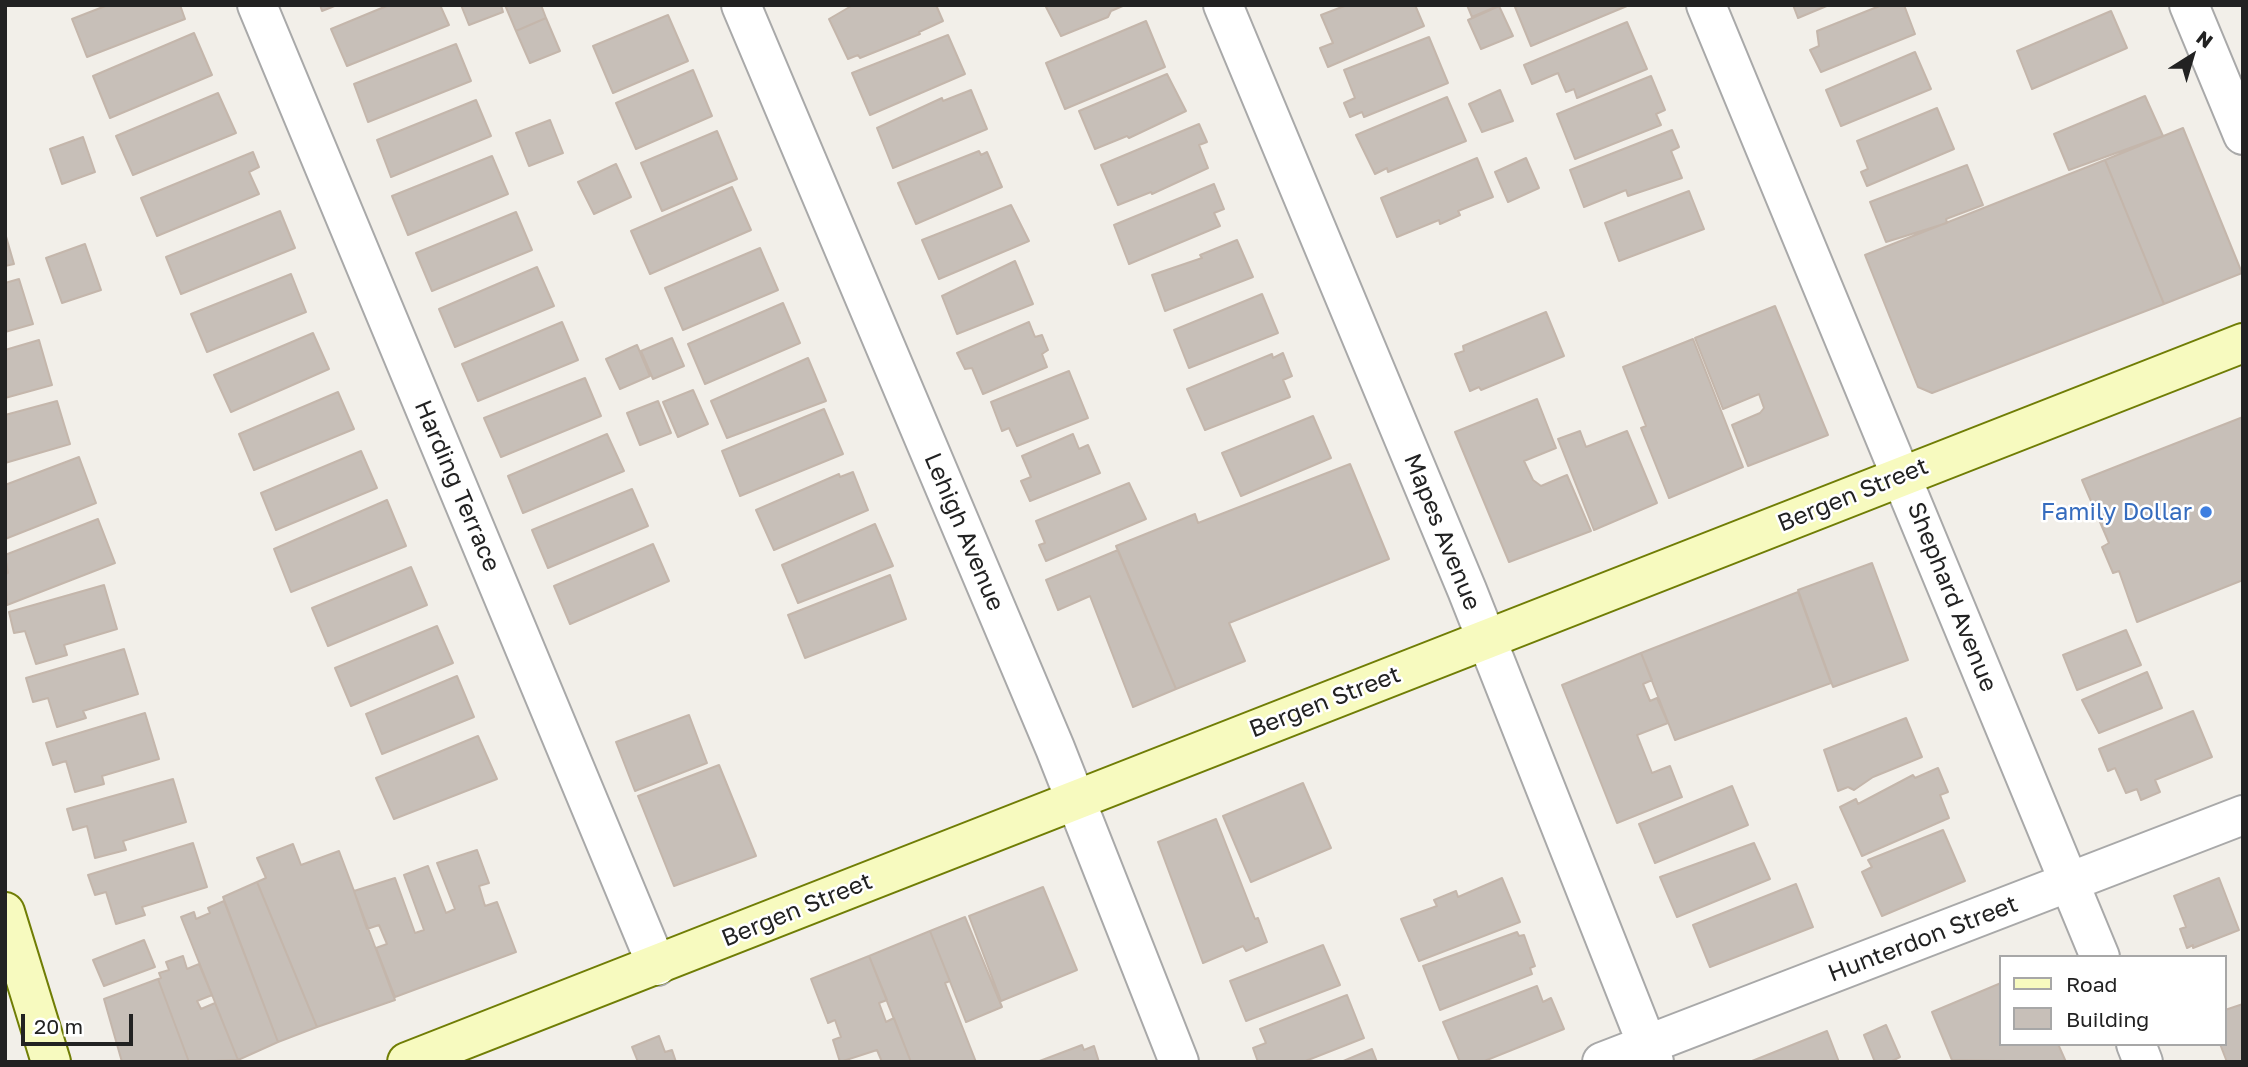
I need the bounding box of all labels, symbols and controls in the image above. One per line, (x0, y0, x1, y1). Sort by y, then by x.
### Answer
north arrow (2157, 21, 2227, 91)
text: N (2192, 25, 2218, 52)
street label: Harding Terrace (408, 396, 506, 576)
street label: Lehigh Avenue (918, 449, 1010, 615)
street label: Mapes Avenue (1397, 450, 1487, 614)
street label: Bergen Street (1774, 452, 1932, 538)
street label: Shephard Avenue (1901, 498, 2003, 696)
place label: Family Dollar (2041, 498, 2192, 526)
marker: Family Dollar (2198, 504, 2214, 520)
street label: Bergen Street (1245, 660, 1405, 744)
street label: Bergen Street (718, 867, 876, 953)
street label: Hunterdon Street (1824, 890, 2022, 988)
legend (2000, 955, 2227, 1046)
text: Road (2066, 971, 2117, 997)
scale bar (24, 1000, 136, 1044)
text: Building (2066, 1006, 2149, 1032)
text: 20 m (34, 1013, 83, 1039)

